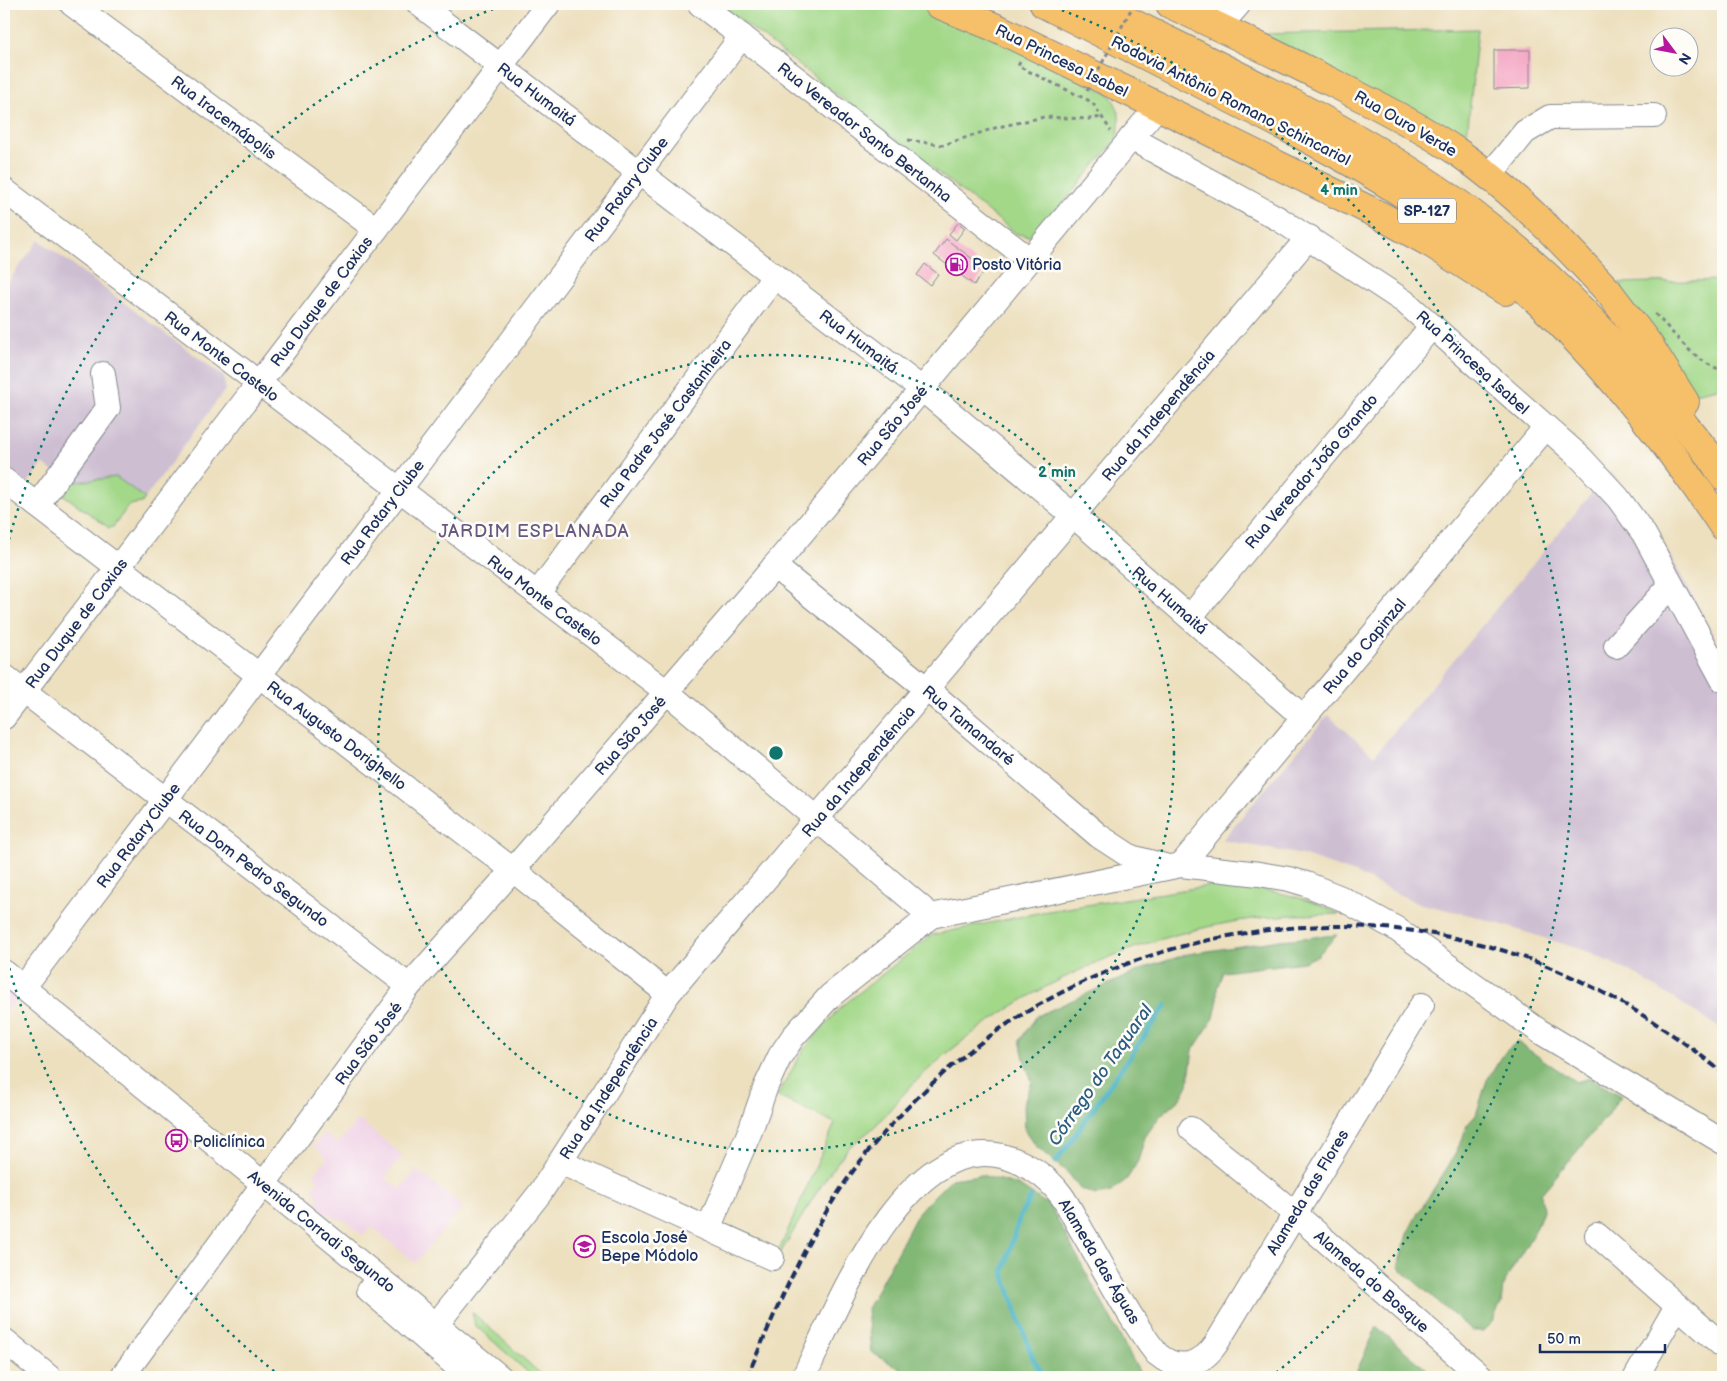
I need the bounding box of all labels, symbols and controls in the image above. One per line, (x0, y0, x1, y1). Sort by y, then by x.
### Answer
street label: Rua Princesa Isabel (992, 21, 1131, 102)
north arrow (1650, 28, 1700, 78)
street label: Rodovia Antônio Romano Schincariol (1107, 32, 1353, 170)
text: N (1675, 50, 1695, 68)
street label: Rua Humaitá (493, 59, 579, 131)
street label: Rua Vereador Santo Bertanha (773, 59, 955, 207)
street label: Rua Iracemápolis (167, 72, 280, 164)
street label: Rua Ouro Verde (1351, 87, 1460, 162)
street label: Rua Rotary Clube (581, 133, 673, 246)
text: 4 min (1320, 181, 1358, 200)
road number: SP-127 (1398, 198, 1456, 224)
street label: Rua Duque de Caxias (267, 233, 377, 371)
fuel station icon: Posto Vitória (944, 252, 968, 276)
place label: Posto Vitória (972, 256, 1062, 275)
street label: Rua Humaitá (815, 306, 901, 378)
street label: Rua Princesa Isabel (1412, 307, 1532, 419)
street label: Rua Monte Castelo (160, 308, 282, 407)
street label: Rua Padre José Castanheira (597, 336, 736, 512)
street label: Rua da Independência (1099, 346, 1220, 486)
street label: Rua São José (854, 382, 933, 470)
street label: Rua Vereador João Grando (1242, 391, 1383, 553)
street label: Rua Rotary Clube (337, 456, 429, 569)
text: 2 min (1038, 463, 1076, 482)
district label: JARDIM ESPLANADA (438, 521, 630, 542)
street label: Rua Monte Castelo (483, 552, 605, 651)
street label: Rua Duque de Caxias (22, 555, 132, 693)
street label: Rua Humaitá (1127, 563, 1211, 639)
street label: Rua do Capinzal (1320, 595, 1411, 699)
street label: Rua Augusto Dorighello (263, 678, 410, 795)
street label: Rua Tamandaré (918, 682, 1018, 771)
street label: Rua São José (591, 692, 671, 780)
street label: Rua da Independência (799, 702, 920, 842)
centre of rings (767, 744, 785, 762)
street label: Rua Rotary Clube (93, 779, 185, 892)
street label: Rua Dom Pedro Segundo (174, 807, 332, 932)
street label: Rua São José (332, 998, 407, 1089)
water label: Córrego do Taquaral (1044, 1000, 1158, 1150)
street label: Rua da Independência (556, 1014, 662, 1164)
street label: Alameda das Flores (1263, 1127, 1353, 1259)
bus stop icon: Policlínica (165, 1129, 189, 1153)
place label: Policlínica (193, 1133, 265, 1152)
street label: Avenida Corradi Segundo (244, 1167, 399, 1297)
street label: Alameda das Águas (1054, 1195, 1145, 1328)
street label: Alameda do Bosque (1310, 1227, 1433, 1337)
place label: Escola José Bepe Módolo (601, 1229, 698, 1266)
school or university icon: Escola José Bepe Módolo (573, 1234, 597, 1258)
scale bar (1540, 1321, 1664, 1353)
text: 50 m (1547, 1330, 1581, 1349)

